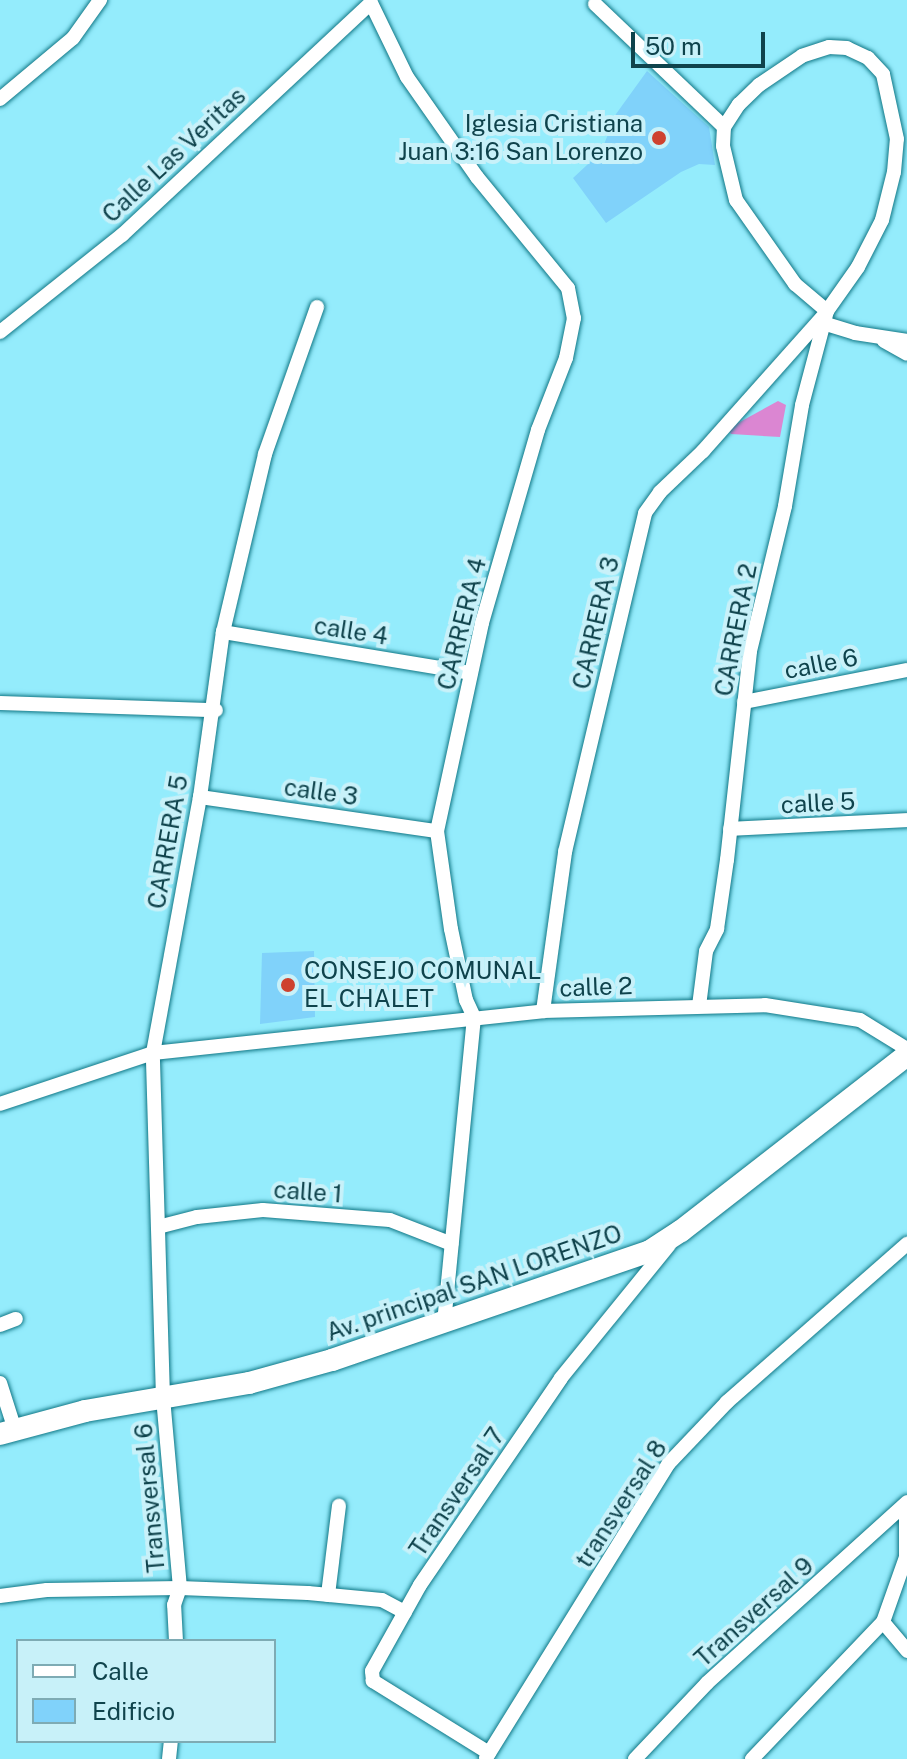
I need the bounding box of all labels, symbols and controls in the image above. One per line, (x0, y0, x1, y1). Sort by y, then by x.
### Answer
scale bar (635, 16, 769, 66)
text: 50 m (645, 32, 702, 60)
street label: Calle Las Veritas (96, 81, 252, 229)
place label: Iglesia Cristiana Juan 3:16 San Lorenzo (398, 110, 643, 166)
marker: Iglesia Cristiana Juan 3:16 San Lorenzo (650, 129, 668, 147)
street label: CARRERA 3 (567, 554, 625, 692)
street label: CARRERA 4 (432, 555, 492, 693)
street label: CARRERA 2 (709, 561, 763, 699)
street label: calle 4 (312, 611, 390, 651)
street label: calle 6 (782, 643, 860, 685)
street label: CARRERA 5 (142, 773, 194, 911)
street label: calle 3 (282, 773, 360, 811)
street label: calle 5 (780, 787, 856, 819)
place label: CONSEJO COMUNAL EL CHALET (304, 957, 541, 1013)
street label: calle 2 (559, 971, 633, 1003)
marker: CONSEJO COMUNAL EL CHALET (279, 976, 297, 994)
street label: calle 1 (273, 1175, 343, 1209)
street label: Av. principal SAN LORENZO (322, 1219, 626, 1347)
street label: Transversal 6 (129, 1422, 171, 1574)
street label: Transversal 7 (403, 1422, 511, 1562)
street label: transversal 8 (569, 1435, 673, 1573)
street label: Transversal 9 (689, 1551, 819, 1673)
legend (16, 1639, 276, 1743)
text: Calle (92, 1657, 149, 1685)
text: Edificio (92, 1697, 175, 1725)

